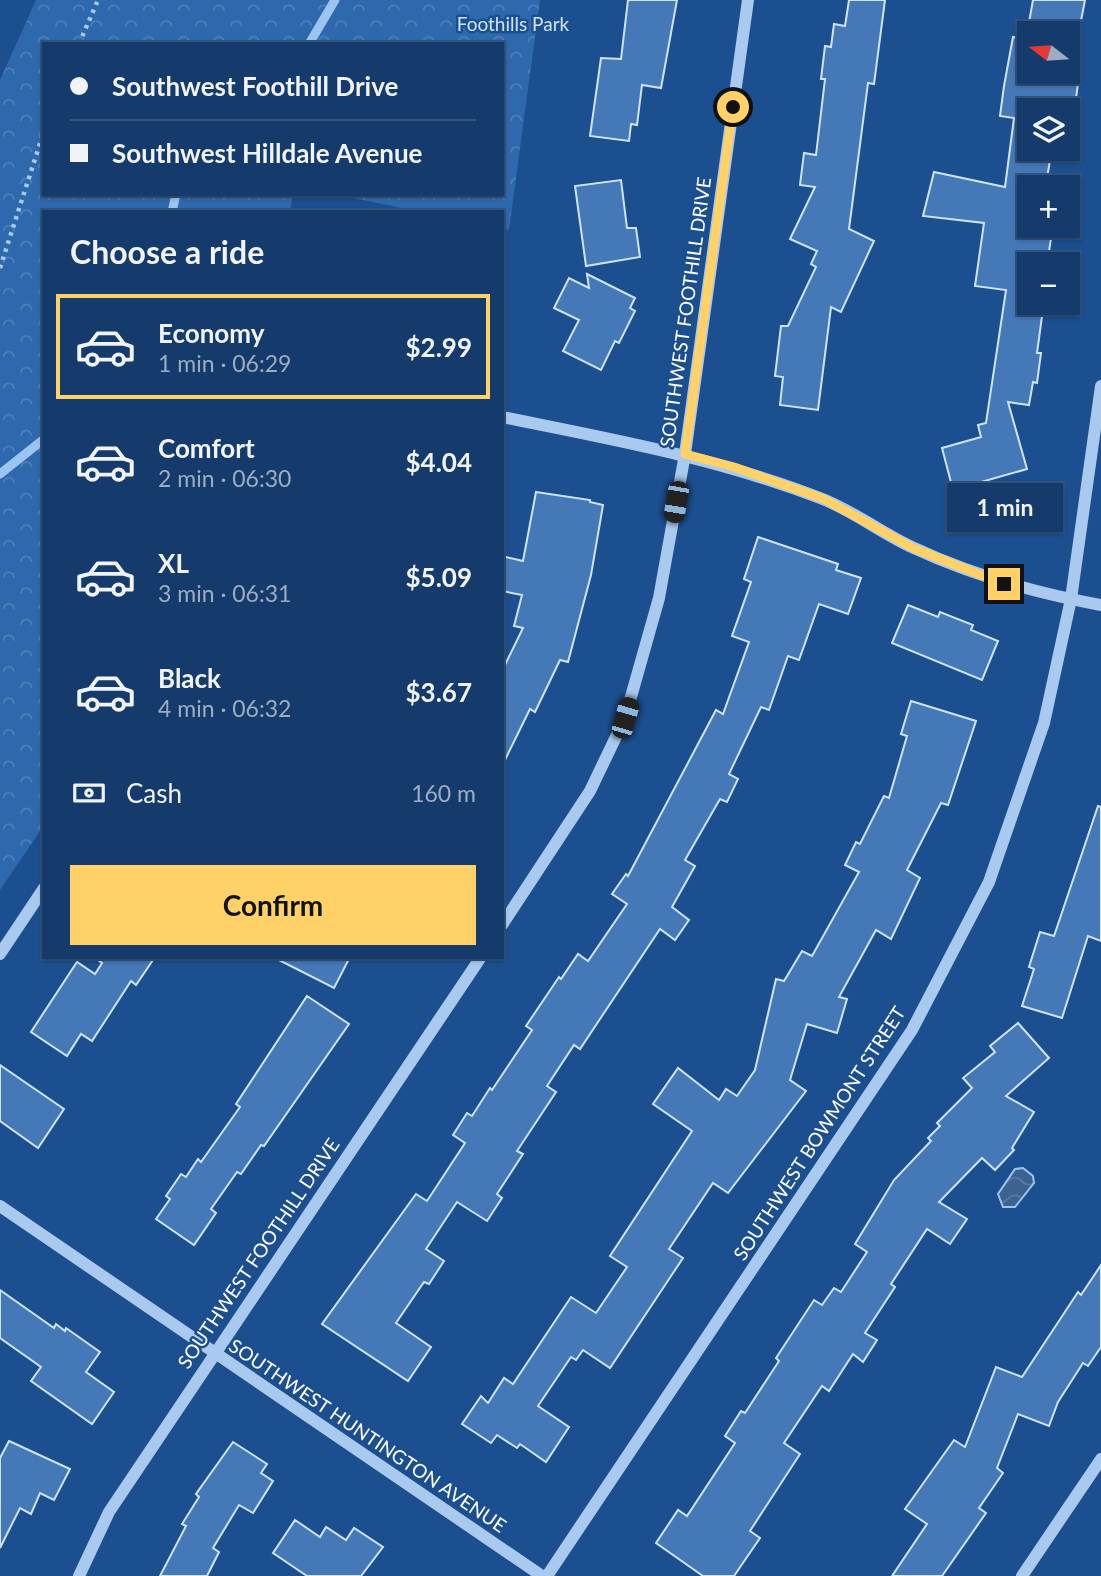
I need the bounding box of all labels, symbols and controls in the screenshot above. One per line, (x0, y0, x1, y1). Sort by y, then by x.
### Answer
park label: Foothills Park (457, 12, 570, 35)
north arrow (1017, 21, 1080, 84)
map controls (1017, 21, 1080, 315)
text: Southwest Foothill Drive (112, 70, 398, 102)
route start (717, 91, 749, 123)
button: layers (1017, 98, 1080, 161)
text: Southwest Hilldale Avenue (112, 137, 423, 169)
street label: SOUTHWEST FOOTHILL DRIVE (655, 175, 715, 449)
button: + (1017, 175, 1080, 238)
text: Choose a ride (70, 232, 264, 271)
button: − (1017, 252, 1080, 315)
icon: car (74, 315, 137, 378)
text: Economy (158, 317, 264, 349)
text: $2.99 (406, 331, 472, 363)
text: 1 min · 06:29 (158, 349, 291, 377)
icon: car (74, 430, 137, 493)
text: Comfort (158, 432, 255, 464)
text: $4.04 (406, 446, 472, 478)
text: 2 min · 06:30 (158, 464, 291, 492)
car (663, 479, 690, 525)
callout: 1 min (946, 482, 1062, 532)
text: 1 min (976, 493, 1034, 521)
icon: car (74, 545, 137, 608)
text: XL (158, 547, 189, 579)
text: $5.09 (406, 561, 472, 593)
route end (988, 568, 1020, 600)
text: 3 min · 06:31 (158, 579, 291, 607)
icon: car (74, 660, 137, 723)
text: Black (158, 662, 221, 694)
text: $3.67 (406, 676, 472, 708)
text: 4 min · 06:32 (158, 694, 291, 722)
car (610, 695, 641, 741)
icon: cash (70, 774, 108, 812)
text: Cash (126, 777, 182, 809)
text: 160 m (411, 779, 476, 807)
button: Confirm (70, 865, 476, 945)
street label: SOUTHWEST BOWMONT STREET (728, 1002, 910, 1264)
street label: SOUTHWEST FOOTHILL DRIVE (172, 1134, 344, 1372)
street label: SOUTHWEST HUNTINGTON AVENUE (225, 1333, 511, 1537)

